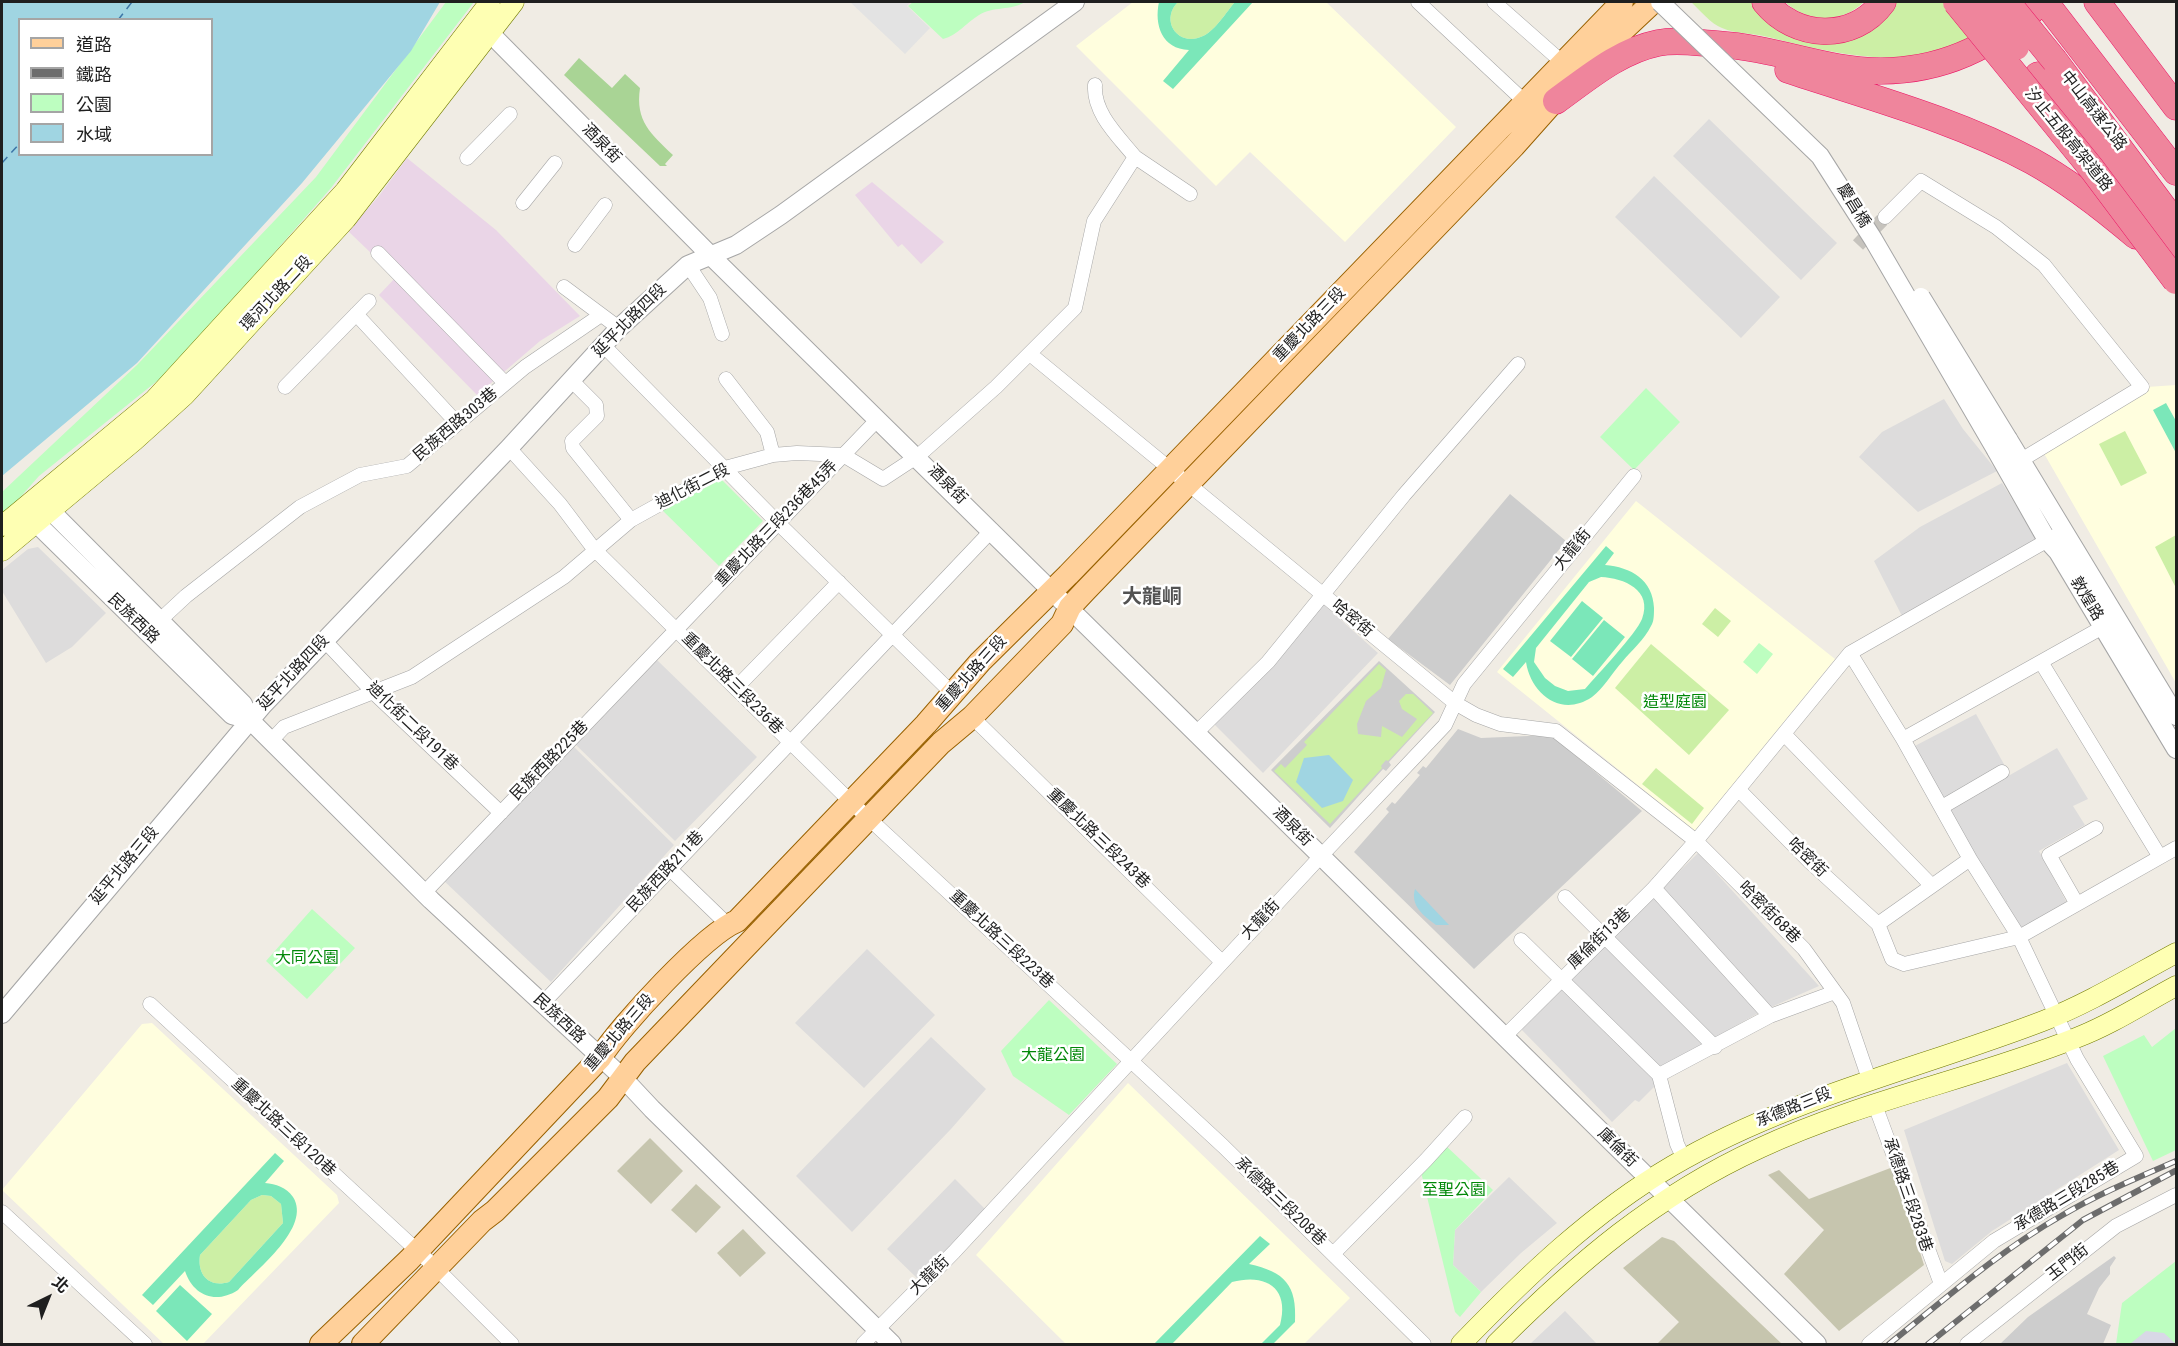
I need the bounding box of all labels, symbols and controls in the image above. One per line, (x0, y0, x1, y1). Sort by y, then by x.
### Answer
legend (18, 18, 213, 156)
text: 道路 (76, 34, 112, 55)
text: 鐵路 (76, 64, 112, 85)
street label: 中山高速公路 (2056, 67, 2130, 155)
street label: 汐止五股高架道路 (2020, 84, 2116, 196)
text: 公園 (76, 94, 112, 115)
street label: 酒泉街 (577, 120, 625, 168)
text: 水域 (76, 124, 112, 145)
street label: 慶昌橋 (1832, 181, 1874, 231)
street label: 環河北路二段 (237, 252, 317, 336)
street label: 延平北路四段 (589, 280, 671, 362)
street label: 重慶北路三段 (1270, 284, 1350, 366)
street label: 民族西路303巷 (410, 384, 502, 466)
street label: 重慶北路三段236巷45弄 (712, 457, 842, 591)
street label: 迪化街二段 (653, 460, 733, 514)
street label: 酒泉街 (923, 461, 971, 509)
street label: 大龍街 (1550, 525, 1596, 575)
street label: 敦煌路 (2065, 573, 2107, 625)
district label: 大龍峒 (1122, 586, 1182, 610)
street label: 民族西路 (103, 590, 163, 648)
street label: 哈密街 (1327, 596, 1377, 642)
street label: 重慶北路三段236巷 (677, 629, 787, 739)
street label: 延平北路四段 (254, 631, 334, 715)
street label: 重慶北路三段 (933, 632, 1011, 716)
street label: 迪化街二段191巷 (362, 679, 462, 775)
park label: 造型庭園 (1643, 693, 1707, 713)
street label: 民族西路225巷 (507, 717, 593, 805)
street label: 重慶北路三段243巷 (1043, 785, 1153, 893)
street label: 酒泉街 (1268, 803, 1316, 851)
street label: 延平北路三段 (87, 823, 163, 909)
street label: 民族西路211巷 (624, 828, 708, 916)
street label: 哈密街 (1783, 834, 1831, 882)
street label: 哈密街68巷 (1734, 878, 1804, 948)
street label: 重慶北路三段223巷 (945, 887, 1057, 993)
street label: 大龍街 (1238, 896, 1284, 944)
street label: 庫倫街13巷 (1565, 904, 1635, 974)
park label: 大同公園 (275, 949, 339, 969)
street label: 民族西路 (529, 990, 589, 1048)
street label: 重慶北路三段 (581, 990, 659, 1076)
park label: 大龍公園 (1021, 1046, 1085, 1066)
street label: 重慶北路三段120巷 (227, 1075, 339, 1181)
street label: 承德路三段 (1753, 1084, 1835, 1132)
street label: 庫倫街 (1593, 1124, 1641, 1172)
street label: 承德路三段283巷 (1878, 1135, 1936, 1255)
street label: 承德路三段208巷 (1230, 1154, 1330, 1250)
street label: 承德路三段285巷 (2011, 1158, 2123, 1236)
park label: 至聖公園 (1422, 1181, 1486, 1201)
street label: 玉門街 (2043, 1241, 2093, 1285)
street label: 大龍街 (906, 1252, 954, 1300)
north arrow (18, 1268, 78, 1328)
text: 北 (48, 1272, 73, 1297)

